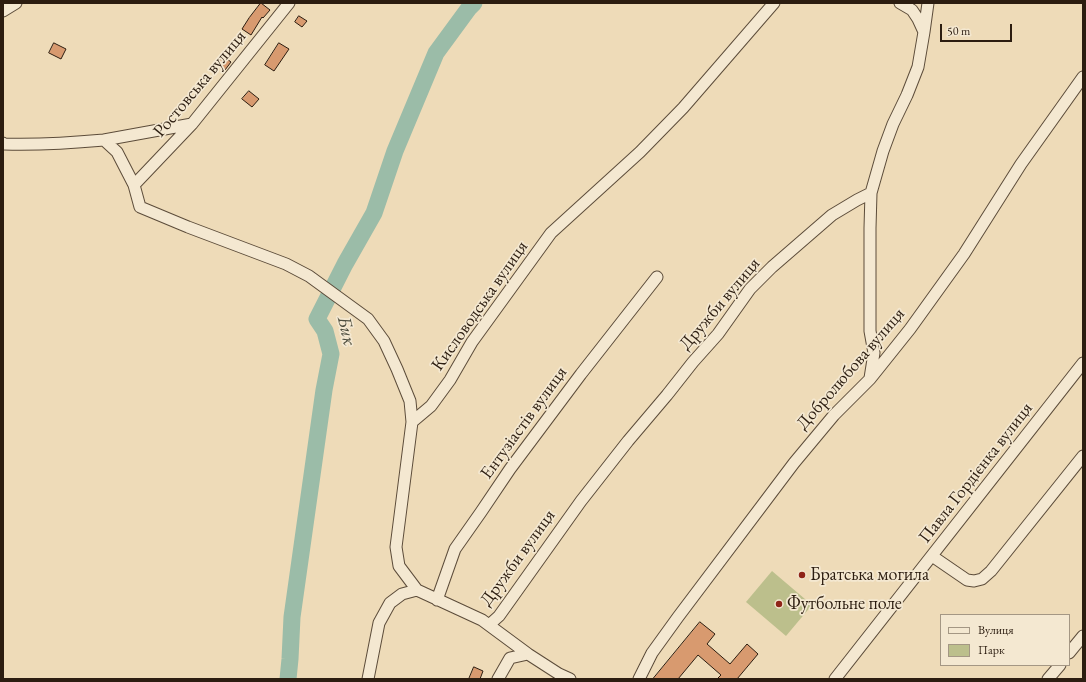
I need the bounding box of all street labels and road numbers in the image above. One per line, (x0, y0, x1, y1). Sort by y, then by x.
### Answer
street label: Ростовська вулиця (149, 26, 251, 142)
street label: Кисловодська вулиця (427, 237, 533, 375)
street label: Дружби вулиця (675, 253, 765, 355)
street label: Добролюбова вулиця (792, 304, 910, 434)
street label: Ентузіастів вулиця (476, 363, 572, 483)
street label: Павла Гордієнка вулиця (914, 398, 1038, 548)
street label: Дружби вулиця (476, 506, 560, 610)

